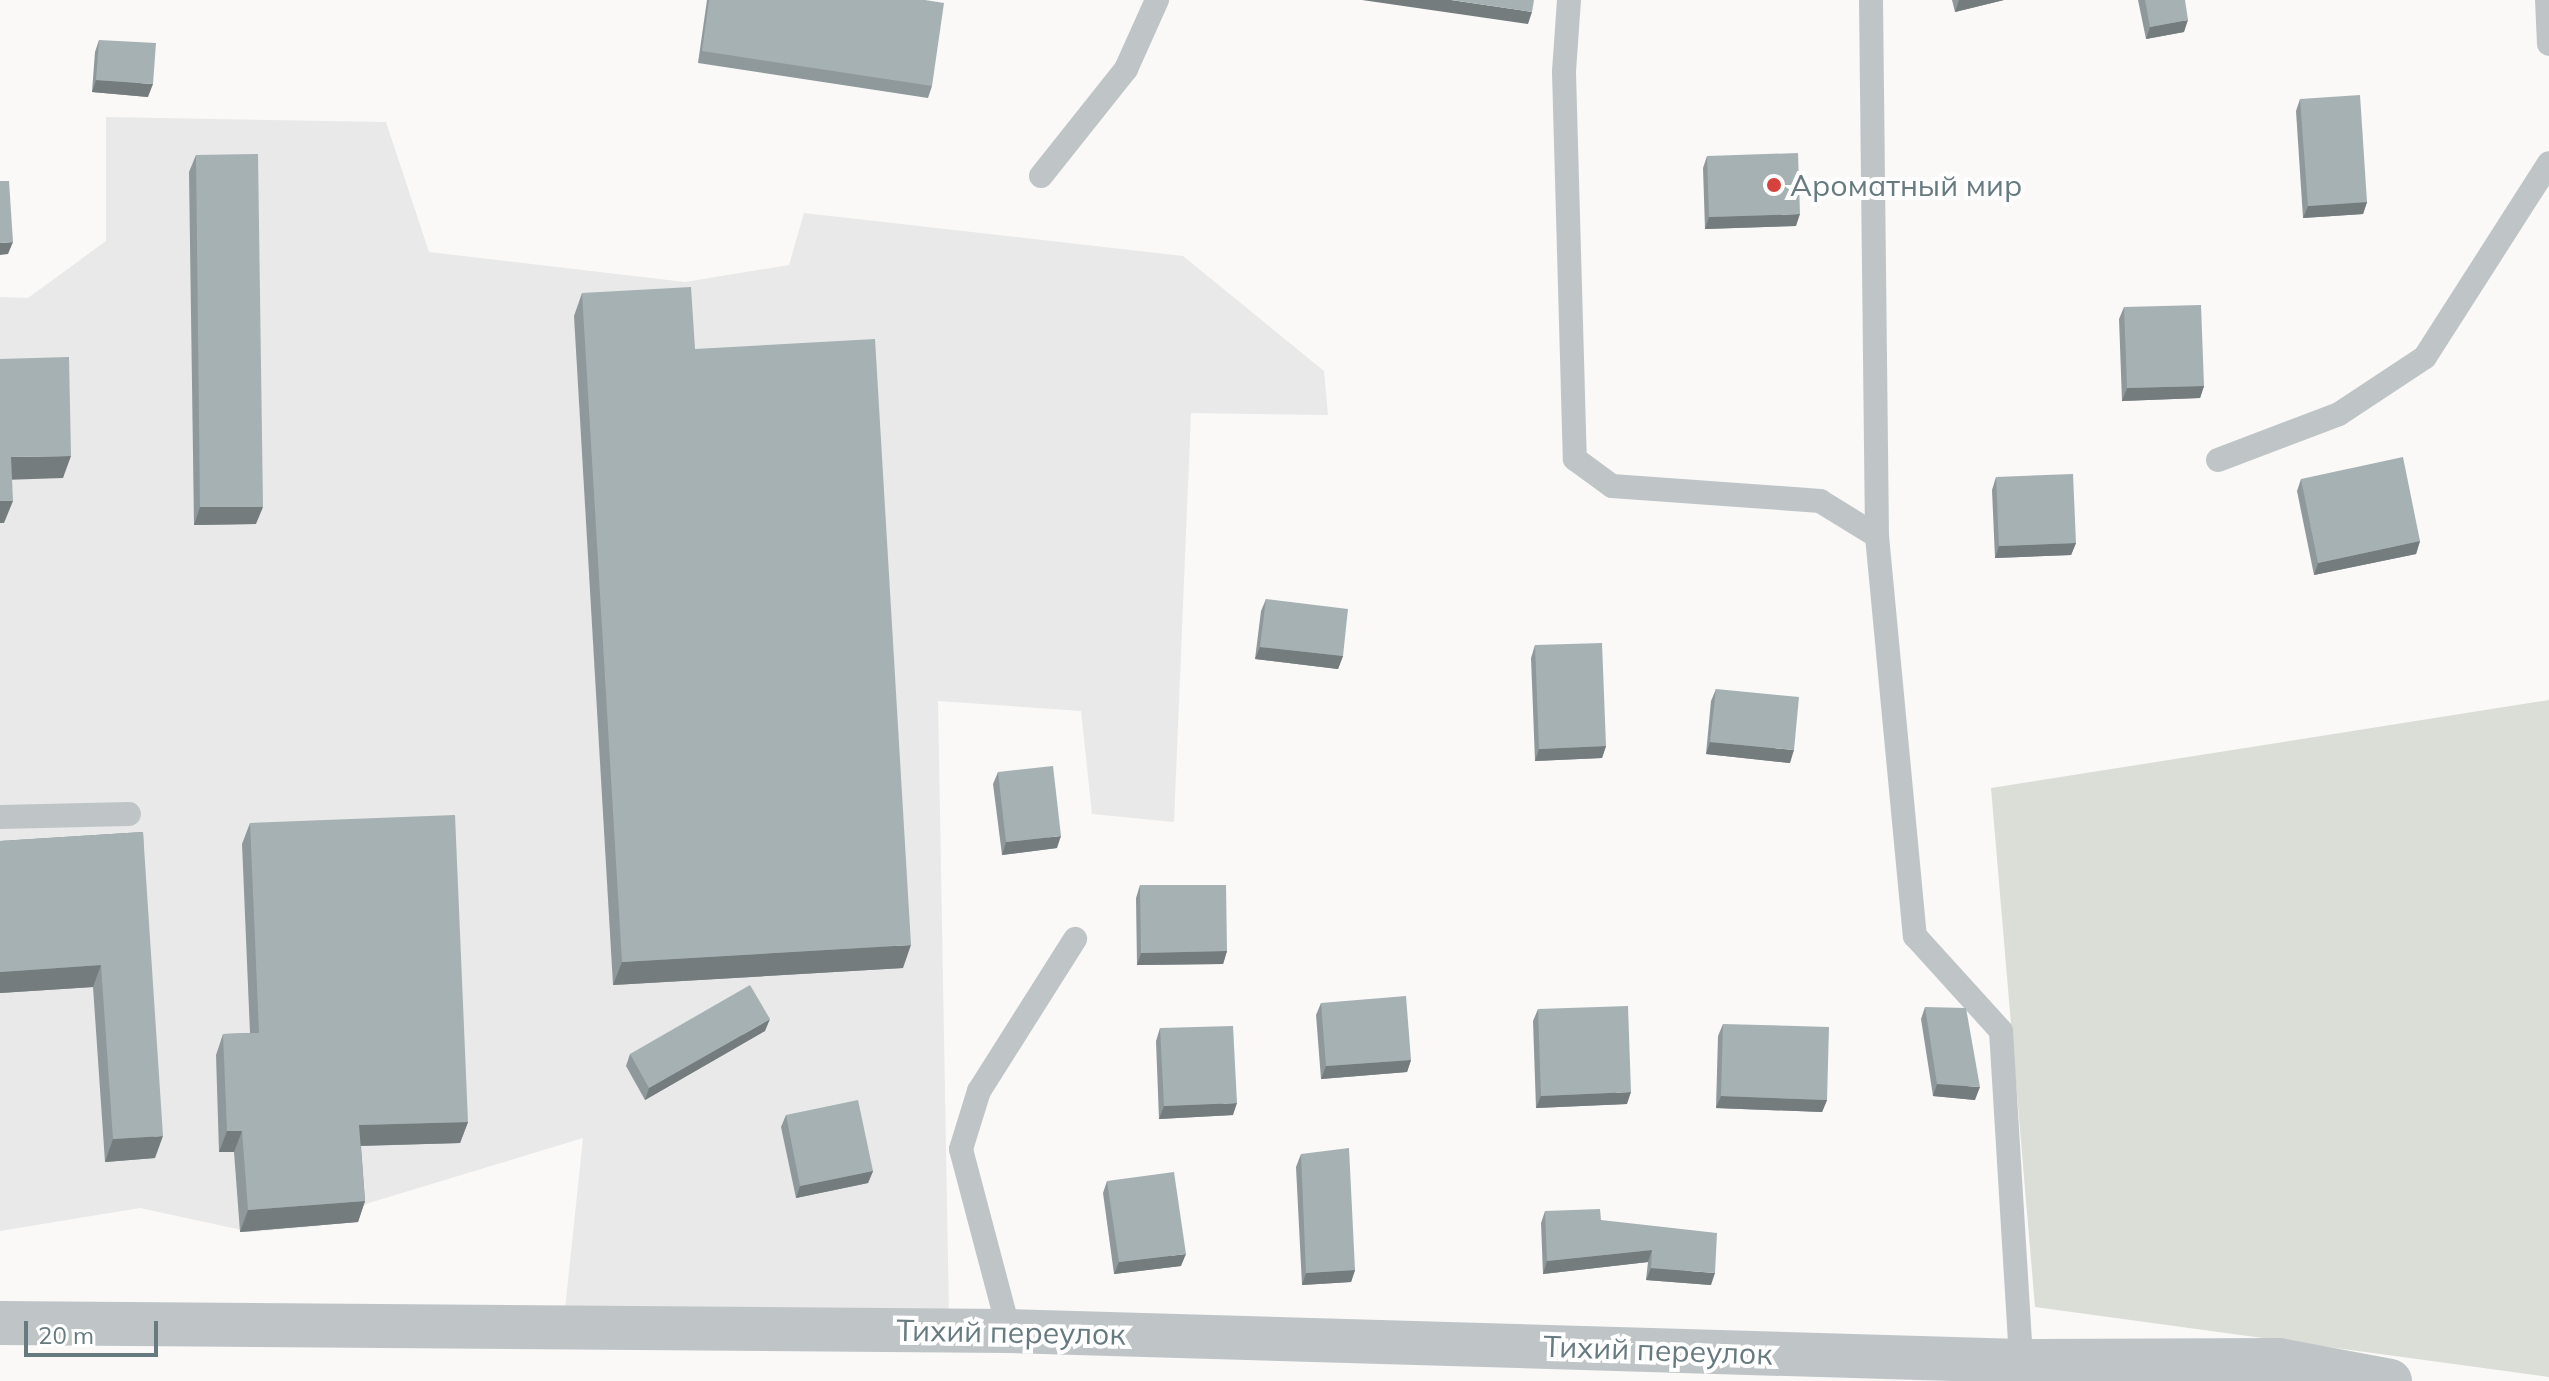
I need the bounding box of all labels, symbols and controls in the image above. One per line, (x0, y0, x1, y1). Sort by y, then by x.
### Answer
place label: Ароматный мир (1790, 167, 2022, 203)
marker: Ароматный мир (1765, 176, 1783, 194)
scale bar (28, 1305, 162, 1355)
street label: Тихий переулок (896, 1312, 1126, 1352)
text: 20 m (38, 1320, 94, 1350)
street label: Тихий переулок (1543, 1328, 1773, 1372)

